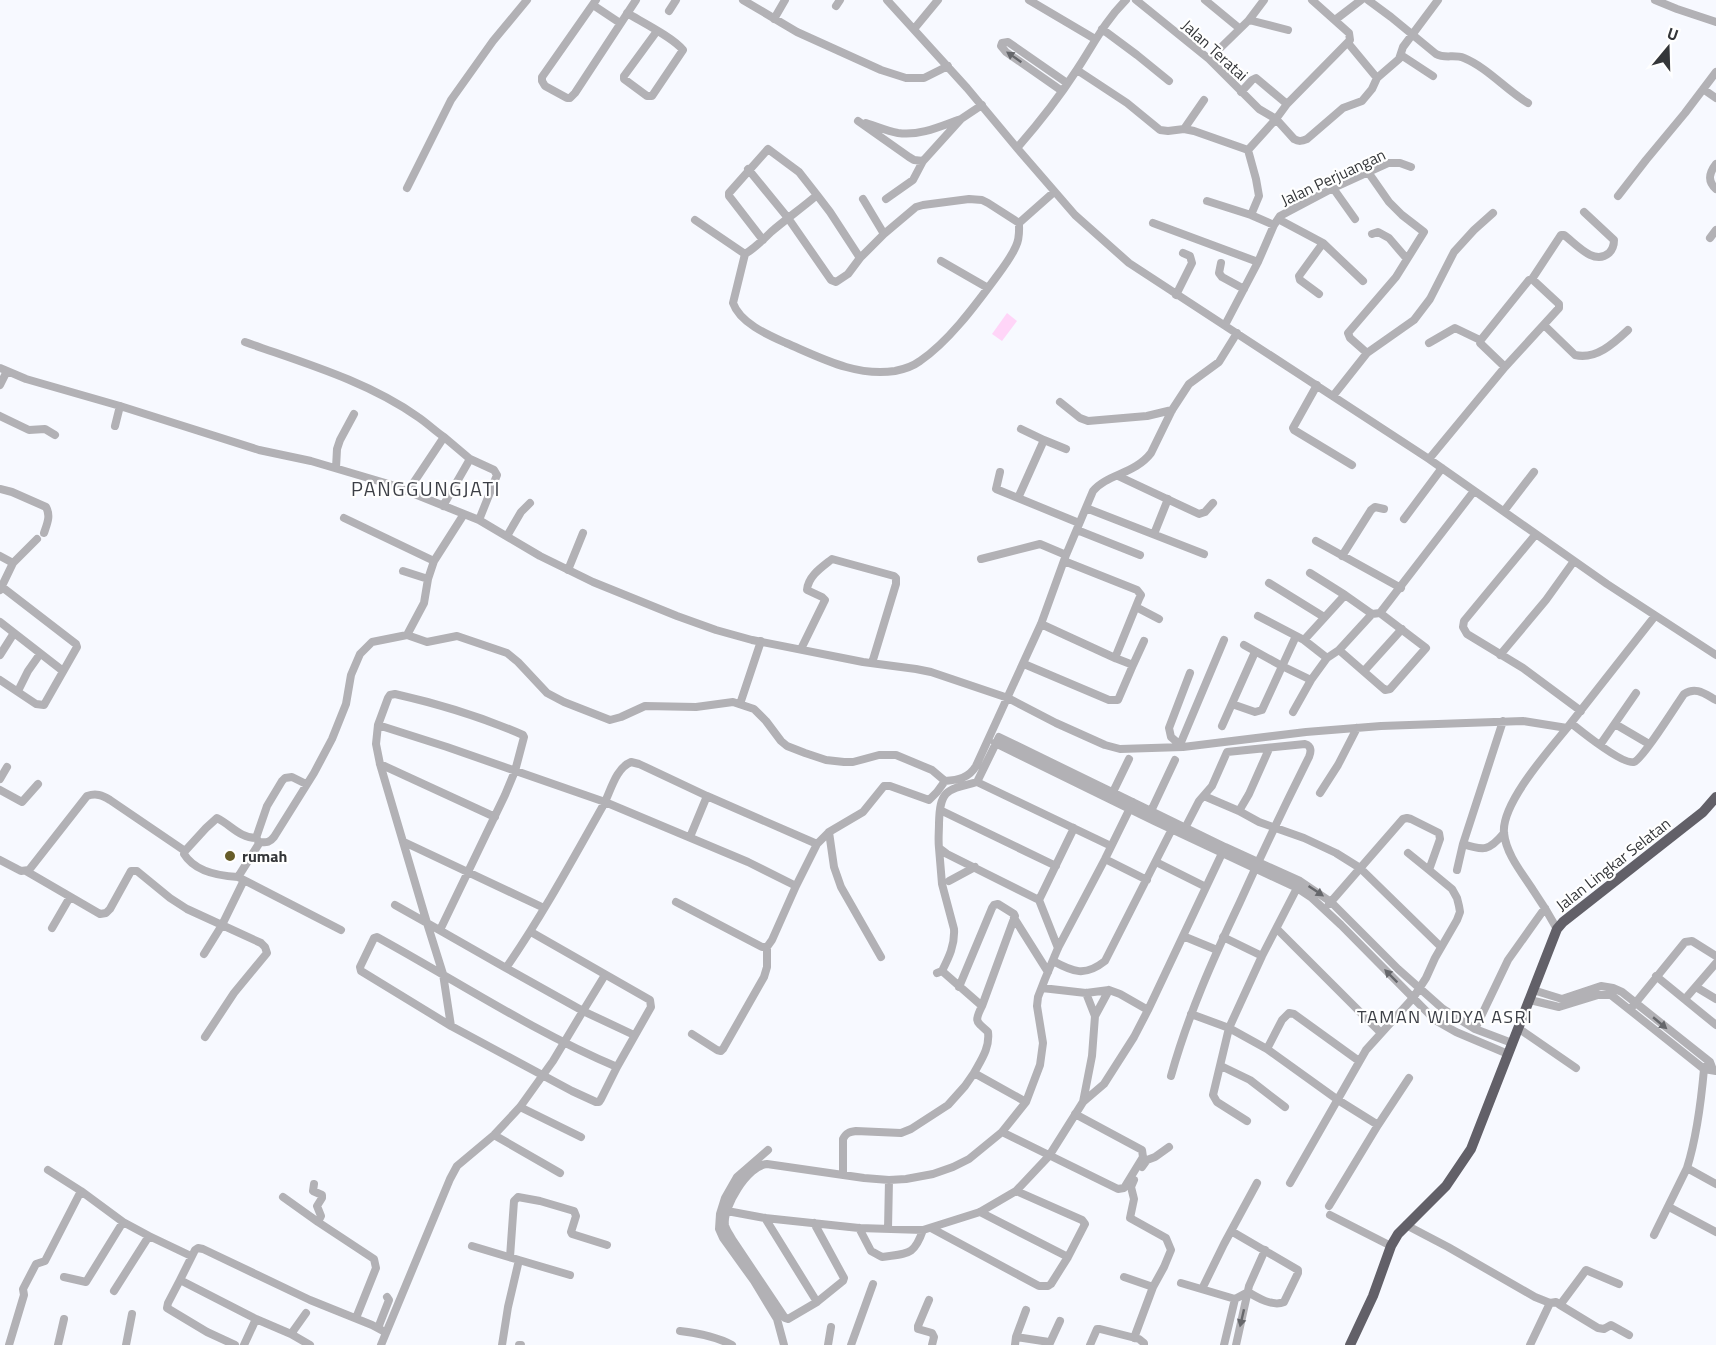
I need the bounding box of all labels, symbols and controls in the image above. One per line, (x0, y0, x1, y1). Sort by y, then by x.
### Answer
street label: Jalan Teratai (1176, 14, 1254, 86)
north arrow (1638, 18, 1698, 78)
text: U (1664, 21, 1682, 47)
one-way arrow (1007, 51, 1023, 63)
street label: Jalan Perjuangan (1277, 142, 1389, 212)
district label: PANGGUNGJATI (351, 473, 501, 504)
street label: Jalan Lingkar Selatan (1551, 812, 1675, 916)
place label: rumah (242, 844, 287, 868)
marker: rumah (223, 849, 237, 863)
one-way arrow (1307, 885, 1323, 897)
one-way arrow (1384, 970, 1398, 984)
district label: TAMAN WIDYA ASRI (1357, 1003, 1533, 1030)
one-way arrow (1652, 1016, 1667, 1029)
one-way arrow (1237, 1309, 1247, 1328)

